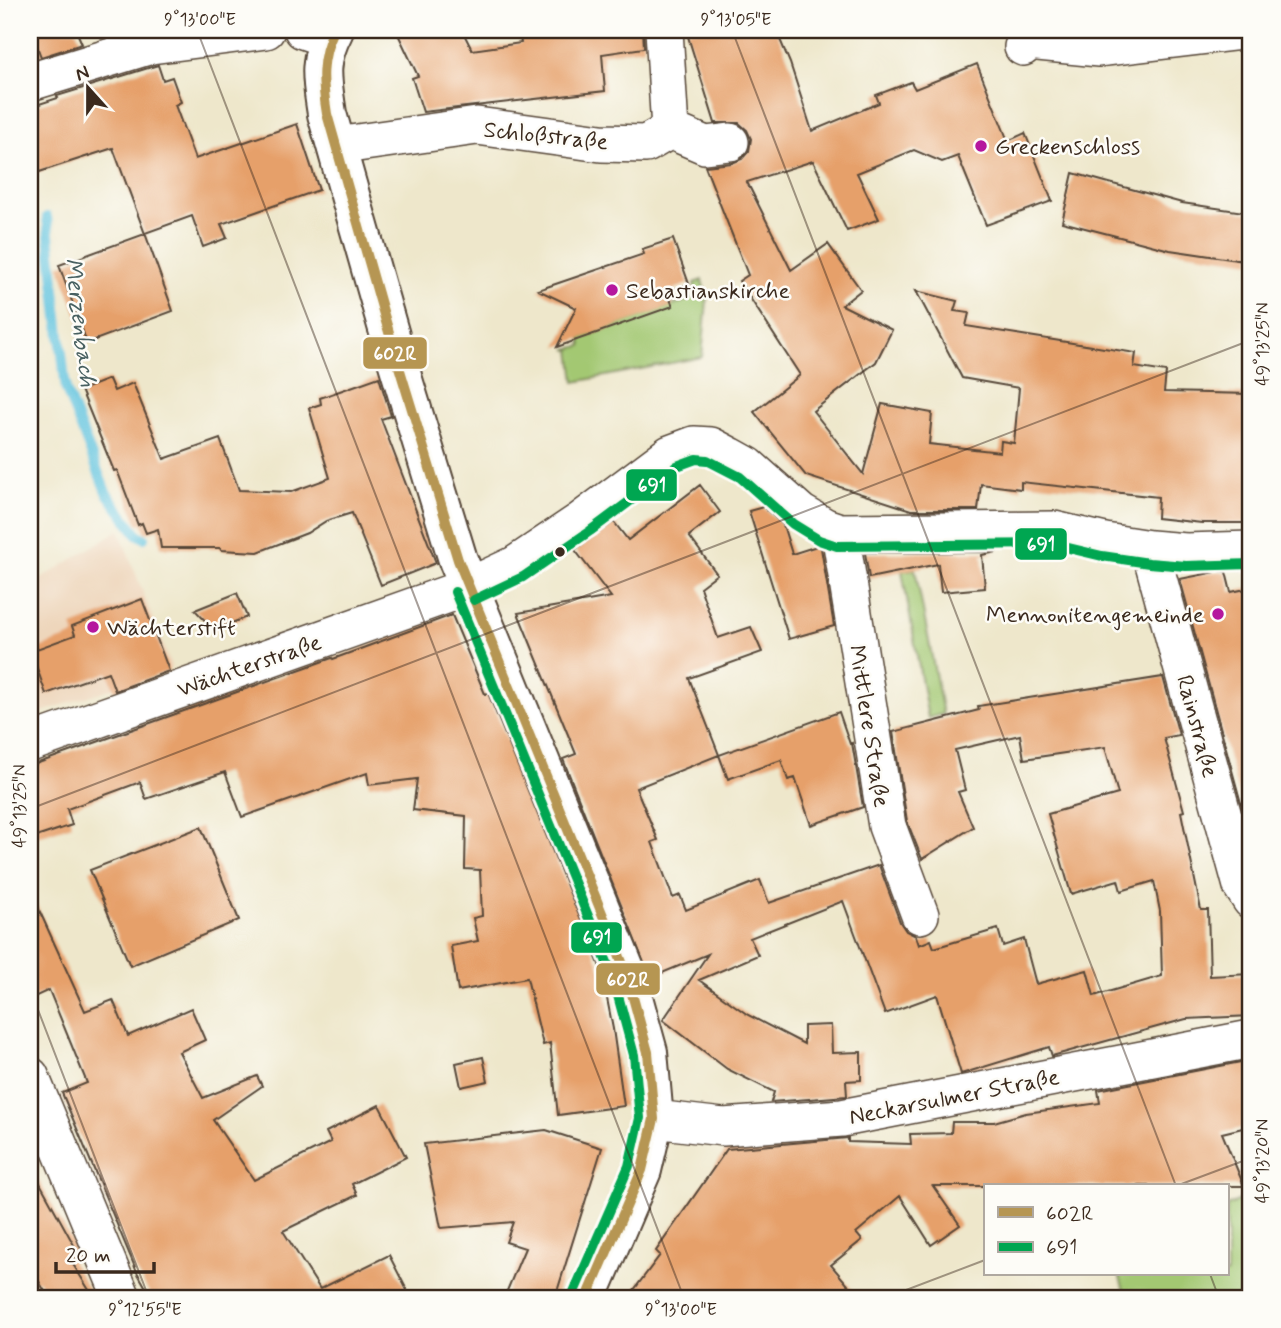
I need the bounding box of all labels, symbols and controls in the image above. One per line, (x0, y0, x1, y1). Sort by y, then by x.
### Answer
text: 9°13'00"E (164, 8, 236, 32)
text: 9°13'05"E (700, 8, 772, 32)
north arrow (52, 52, 122, 122)
text: N (72, 60, 93, 87)
street label: Schloßstraße (482, 116, 609, 158)
place label: Greckenschloss (995, 133, 1140, 163)
marker: Greckenschloss (973, 138, 989, 154)
water label: Merzenbach (56, 256, 103, 389)
place label: Sebastianskirche (626, 277, 790, 307)
marker: Sebastianskirche (604, 282, 620, 298)
text: 49°13'25"N (1251, 302, 1275, 386)
line badge: 602R (362, 336, 428, 370)
text: 602R (374, 342, 417, 367)
line badge: 691 (625, 468, 678, 502)
text: 691 (638, 474, 666, 499)
line badge: 691 (1014, 527, 1068, 561)
text: 691 (1027, 533, 1055, 558)
unlabelled marker (553, 545, 567, 559)
place label: Mennonitengemeinde (986, 601, 1204, 631)
marker: Mennonitengemeinde (1210, 606, 1226, 622)
place label: Wächterstift (107, 614, 236, 644)
marker: Wächterstift (85, 619, 101, 635)
street label: Wächterstraße (174, 628, 326, 706)
street label: Mittlere Straße (840, 643, 896, 810)
street label: Rainstraße (1168, 672, 1224, 781)
text: 49°13'25"N (8, 764, 32, 848)
line badge: 691 (570, 921, 623, 954)
text: 691 (583, 926, 611, 951)
line badge: 602R (595, 962, 661, 996)
text: 602R (607, 968, 650, 993)
street label: Neckarsulmer Straße (847, 1063, 1062, 1133)
text: 49°13'20"N (1251, 1119, 1275, 1203)
legend (984, 1184, 1228, 1276)
text: 602R (1046, 1200, 1094, 1228)
scale bar (56, 1230, 154, 1274)
text: 691 (1046, 1234, 1077, 1262)
text: 20 m (66, 1242, 111, 1270)
text: 9°12'55"E (108, 1298, 182, 1322)
text: 9°13'00"E (645, 1298, 717, 1322)

